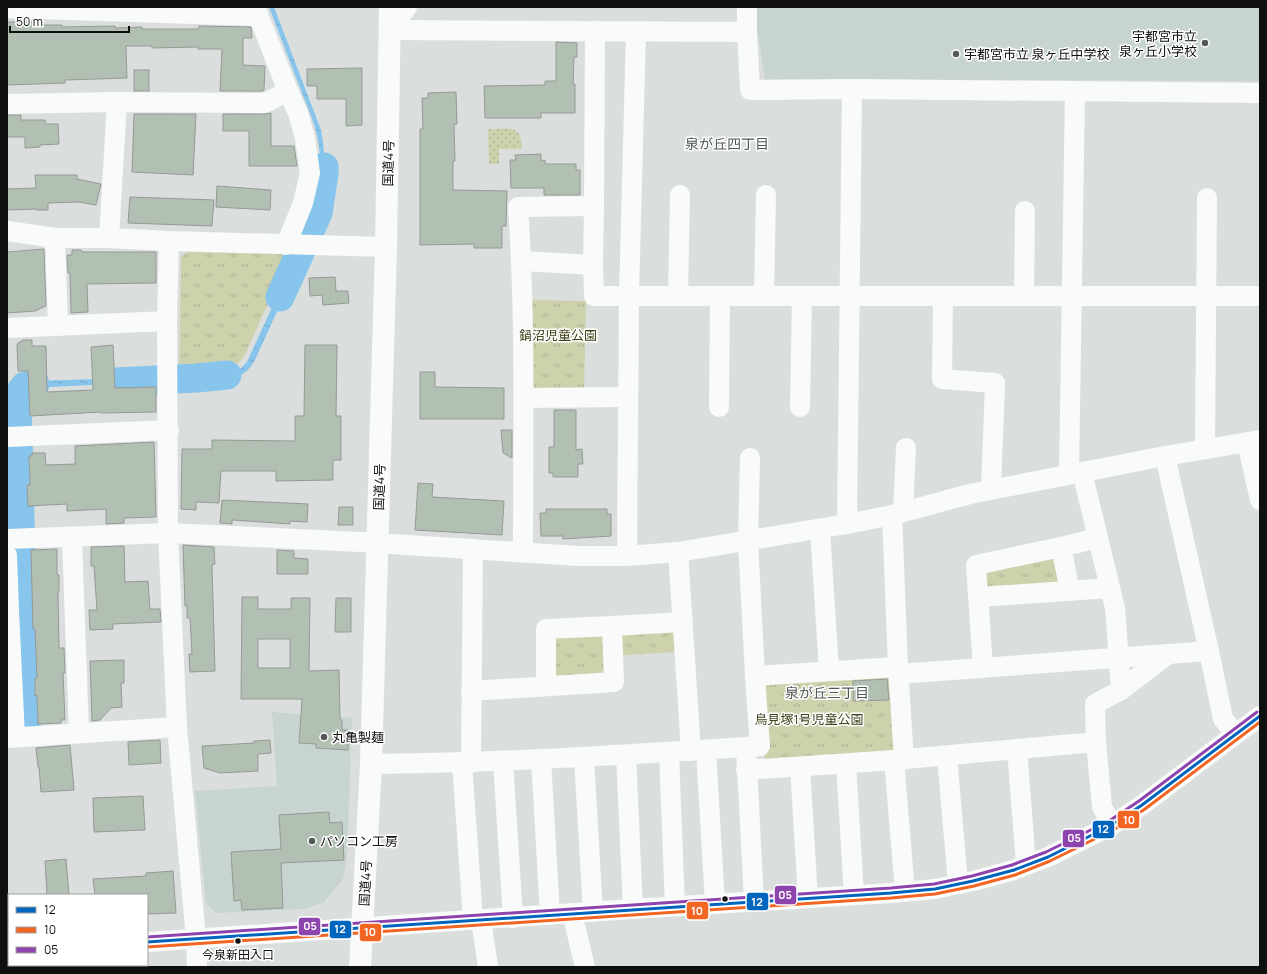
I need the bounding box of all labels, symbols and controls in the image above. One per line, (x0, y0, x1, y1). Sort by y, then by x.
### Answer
scale bar (10, 8, 129, 34)
text: 50 m (16, 13, 43, 30)
place label: 宇都宮市立 泉ヶ丘小学校 (1119, 27, 1197, 60)
marker: 宇都宮市立 泉ヶ丘小学校 (1200, 38, 1210, 48)
place label: 宇都宮市立 泉ヶ丘中学校 (964, 45, 1110, 63)
marker: 宇都宮市立 泉ヶ丘中学校 (951, 49, 961, 59)
district label: 泉が丘四丁目 (685, 134, 769, 153)
street label: 国道4号 (379, 140, 397, 186)
park label: 鍋沼児童公園 (519, 326, 597, 344)
street label: 国道4号 (369, 463, 389, 511)
district label: 泉が丘三丁目 (785, 683, 869, 702)
park label: 鳥見塚1号児童公園 (754, 710, 864, 728)
place label: 丸亀製麺 (332, 728, 384, 746)
marker: 丸亀製麺 (319, 732, 329, 742)
line badge: 10 (1117, 810, 1140, 829)
text: 10 (1123, 812, 1135, 827)
line badge: 12 (1092, 820, 1115, 839)
text: 12 (1097, 821, 1109, 836)
line badge: 05 (1062, 829, 1085, 848)
text: 05 (1067, 830, 1081, 845)
place label: パソコン工房 (320, 832, 398, 850)
marker: パソコン工房 (307, 836, 317, 846)
street label: 国道4号 (355, 859, 375, 907)
line badge: 05 (774, 885, 797, 905)
text: 05 (778, 887, 792, 902)
line badge: 12 (746, 892, 769, 911)
legend (8, 894, 148, 966)
unlabelled marker (720, 894, 730, 904)
text: 12 (751, 894, 763, 909)
text: 12 (44, 901, 56, 918)
line badge: 10 (686, 901, 709, 920)
text: 10 (691, 903, 703, 918)
line badge: 05 (298, 917, 321, 936)
text: 05 (303, 918, 317, 933)
line badge: 12 (329, 920, 352, 939)
text: 10 (44, 921, 56, 938)
text: 12 (334, 921, 346, 936)
line badge: 10 (359, 923, 382, 942)
text: 10 (364, 924, 376, 939)
marker: 今泉新田入口 (233, 936, 243, 946)
text: 05 (44, 941, 58, 958)
place label: 今泉新田入口 (202, 946, 274, 963)

